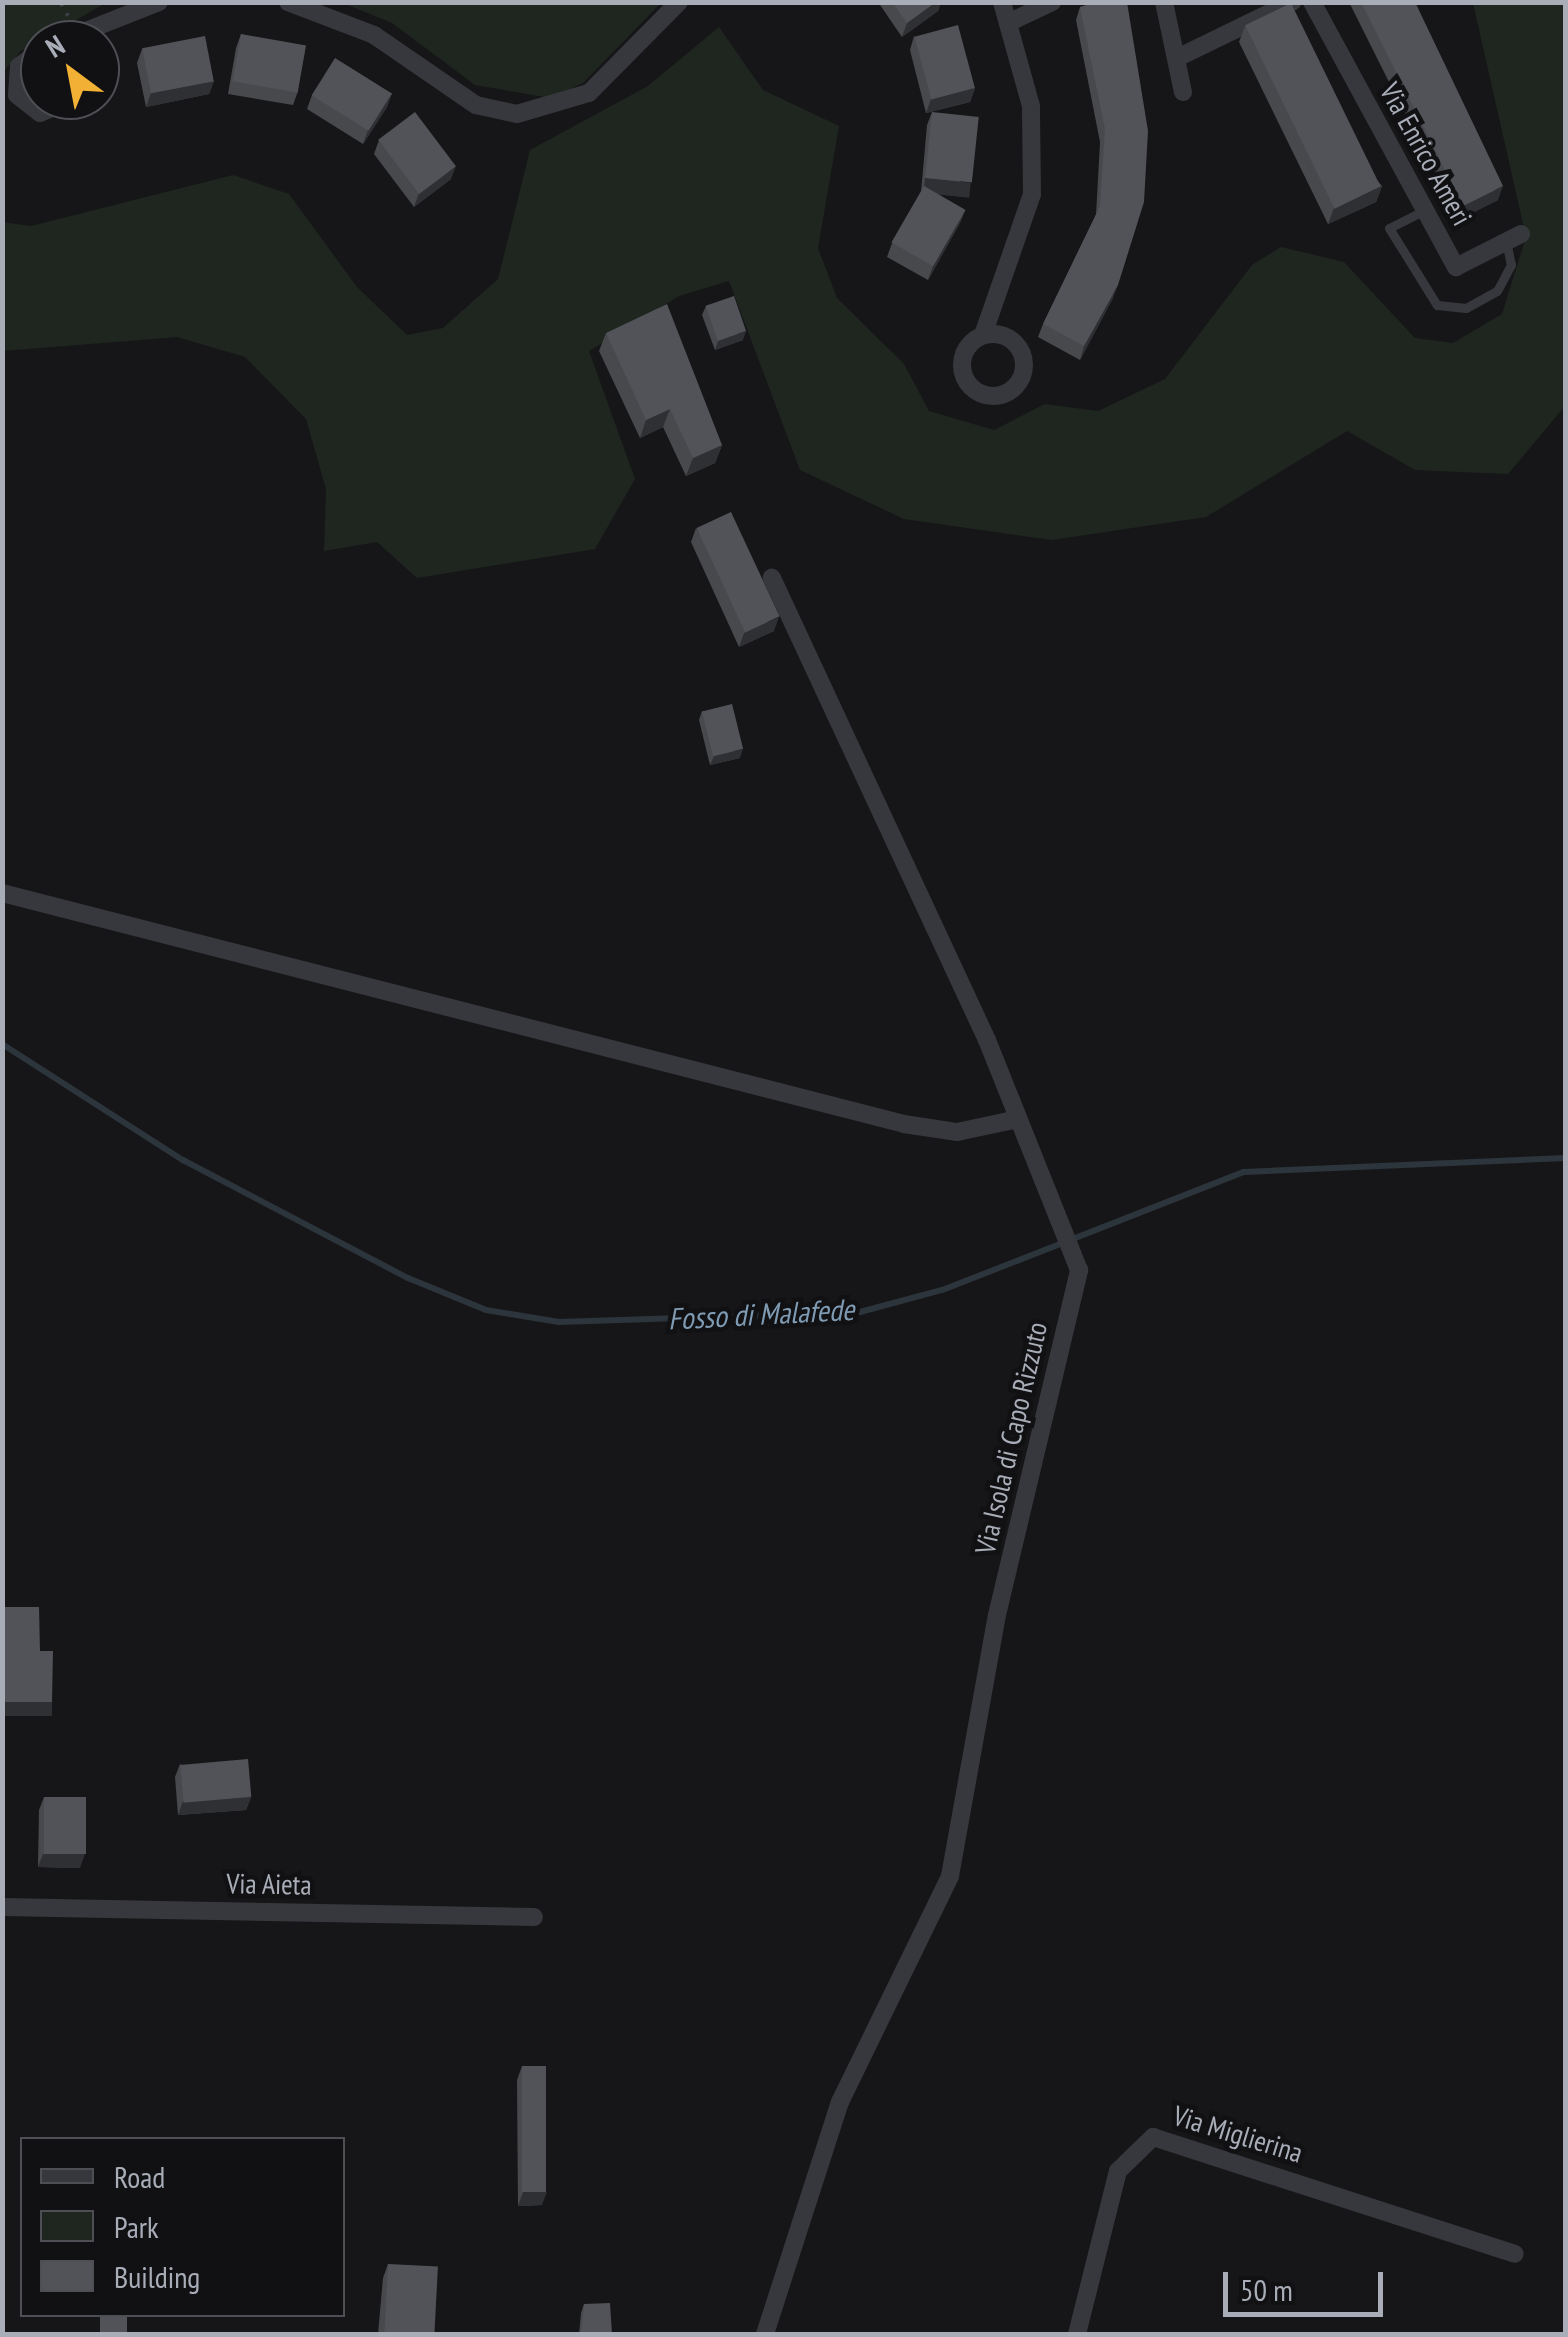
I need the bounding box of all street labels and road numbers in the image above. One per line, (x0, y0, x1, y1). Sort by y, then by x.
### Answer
street label: Via Enrico Ameri (1373, 77, 1479, 231)
street label: Via Isola di Capo Rizzuto (968, 1319, 1054, 1557)
street label: Via Aieta (226, 1866, 312, 1902)
street label: Via Miglierina (1169, 2098, 1307, 2170)

